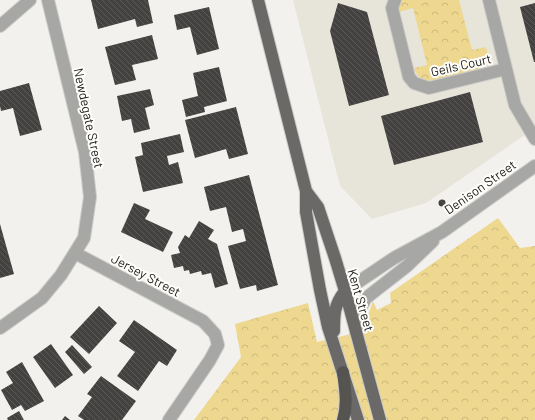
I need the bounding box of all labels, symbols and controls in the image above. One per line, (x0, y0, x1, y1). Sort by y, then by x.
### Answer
street label: Geils Court (429, 50, 493, 80)
street label: Newdegate Street (71, 67, 107, 169)
street label: Denison Street (441, 156, 519, 218)
street label: Jersey Street (109, 250, 183, 300)
street label: Kent Street (344, 267, 378, 333)

